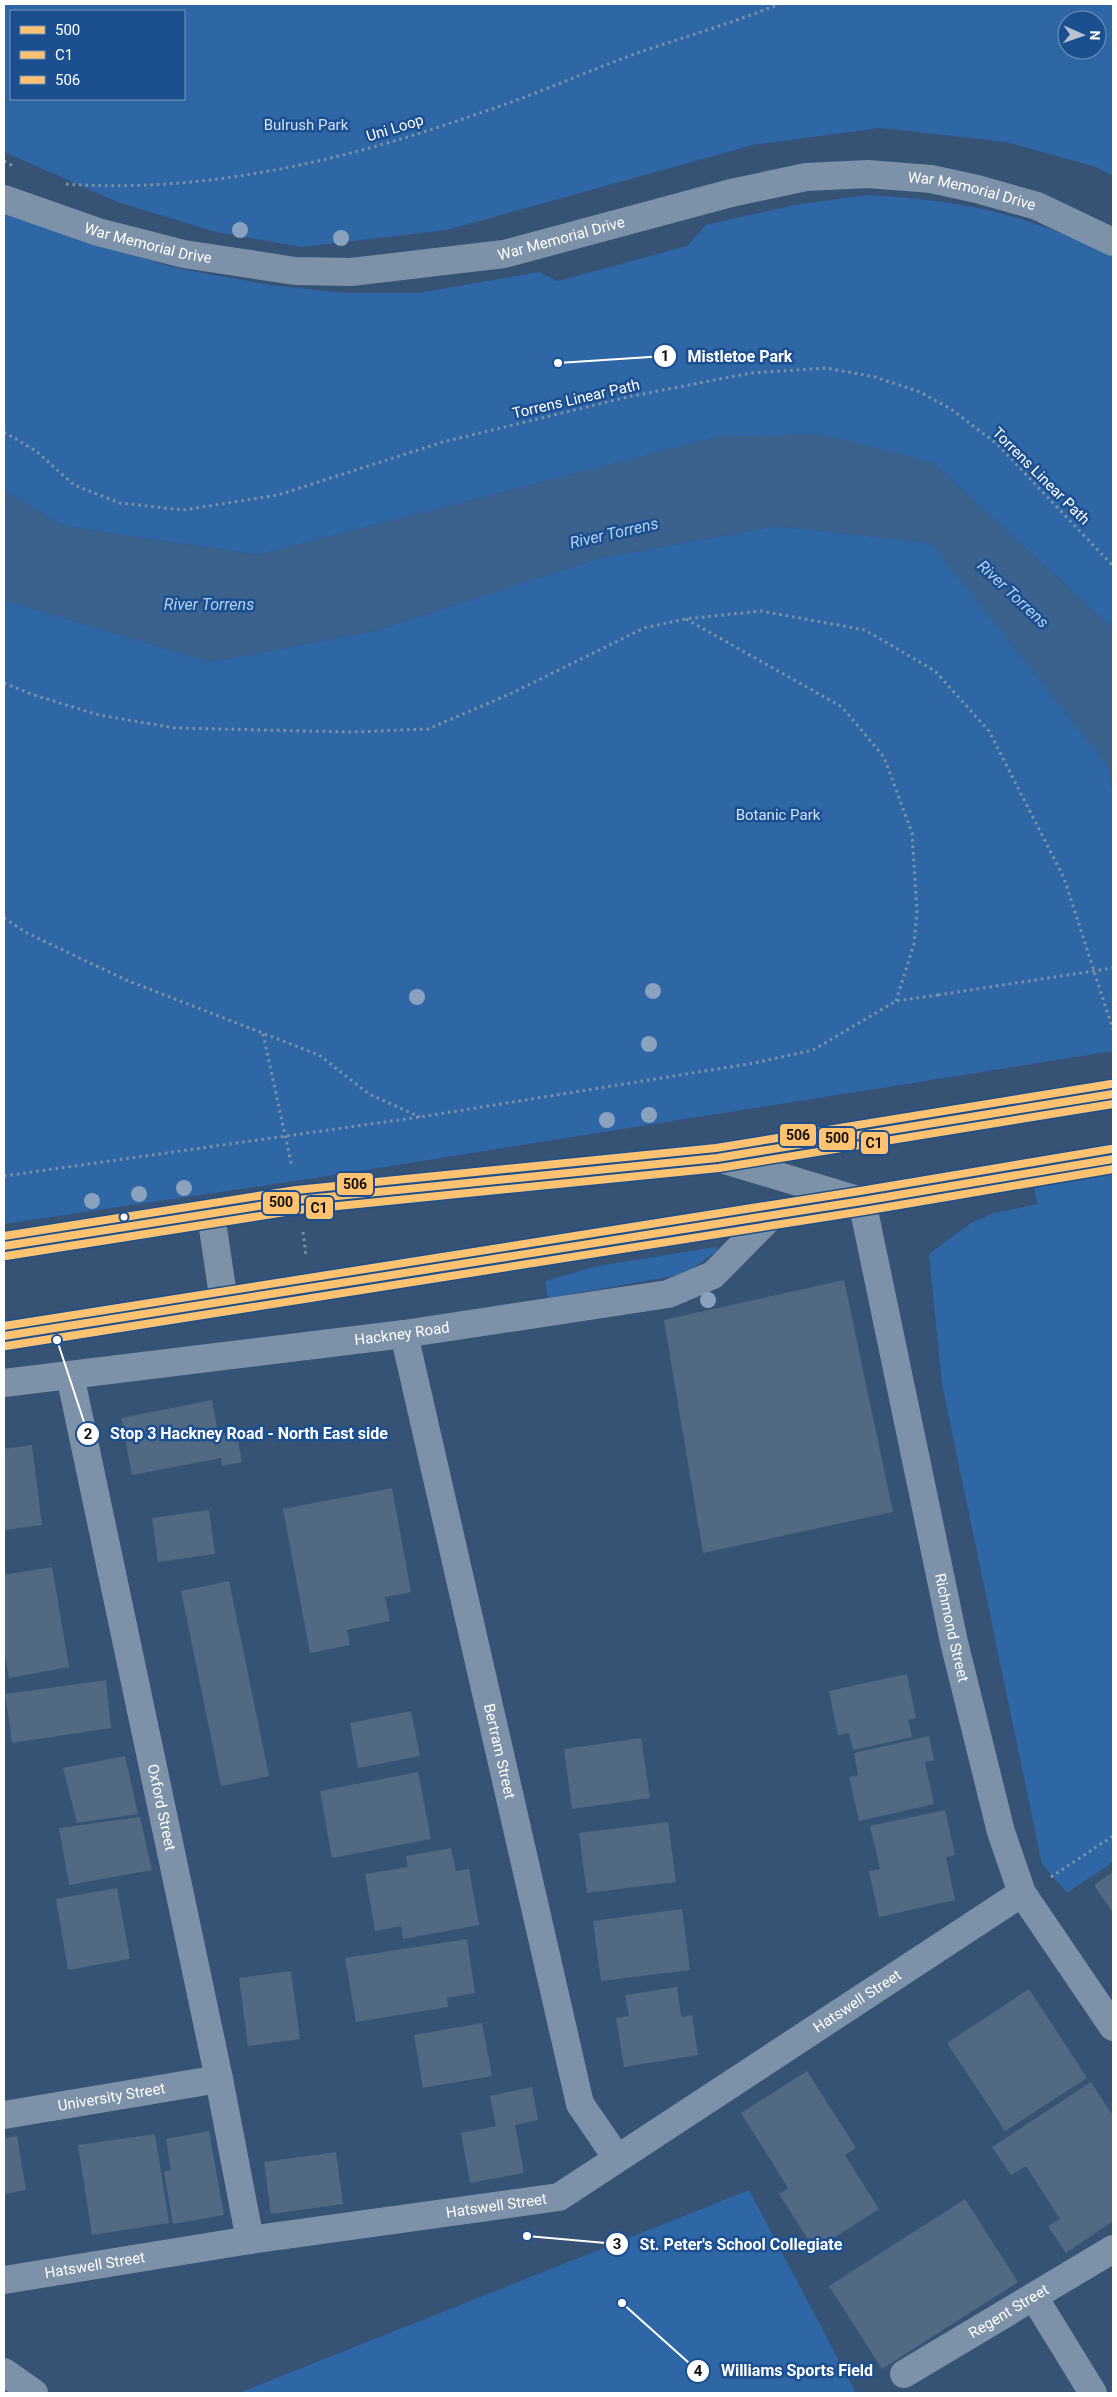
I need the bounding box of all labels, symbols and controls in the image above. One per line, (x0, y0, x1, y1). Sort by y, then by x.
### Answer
legend (10, 10, 185, 100)
north arrow (1057, 10, 1107, 60)
text: 500 (55, 21, 80, 39)
text: N (1087, 30, 1103, 41)
text: C1 (55, 46, 73, 64)
text: 506 (55, 71, 80, 89)
street label: Uni Loop (364, 111, 426, 145)
park label: Bulrush Park (264, 116, 349, 134)
street label: War Memorial Drive (907, 168, 1038, 214)
street label: War Memorial Drive (496, 213, 627, 264)
street label: War Memorial Drive (82, 219, 213, 267)
callout: Mistletoe Park (652, 340, 802, 371)
text: 1 (661, 347, 669, 365)
text: Mistletoe Park (688, 347, 793, 366)
street label: Torrens Linear Path (511, 376, 641, 422)
street label: Torrens Linear Path (989, 424, 1093, 528)
water label: River Torrens (568, 514, 660, 552)
water label: River Torrens (973, 556, 1053, 632)
water label: River Torrens (164, 595, 254, 614)
park label: Botanic Park (736, 806, 821, 824)
line badge: 506 (779, 1123, 817, 1147)
text: 506 (786, 1127, 810, 1143)
line badge: 500 (818, 1127, 856, 1151)
text: 500 (825, 1130, 849, 1146)
line badge: C1 (860, 1131, 889, 1155)
text: C1 (865, 1135, 883, 1151)
line badge: 506 (336, 1172, 374, 1196)
text: 506 (343, 1176, 367, 1192)
line badge: 500 (262, 1191, 300, 1215)
text: 500 (269, 1194, 293, 1210)
line badge: C1 (305, 1196, 334, 1220)
text: C1 (310, 1200, 328, 1216)
unlabelled marker (119, 1212, 129, 1222)
street label: Hackney Road (353, 1318, 451, 1349)
callout: Stop 3 Hackney Road - North East side (75, 1418, 398, 1449)
text: Stop 3 Hackney Road - North East side (110, 1424, 388, 1443)
text: 2 (84, 1425, 93, 1443)
street label: Richmond Street (931, 1572, 973, 1684)
street label: Bertram Street (480, 1702, 519, 1801)
street label: Oxford Street (144, 1762, 179, 1853)
street label: Hatswell Street (810, 1966, 905, 2037)
street label: University Street (56, 2079, 167, 2115)
street label: Hatswell Street (445, 2190, 548, 2222)
callout: St. Peter's School Collegiate (604, 2229, 852, 2260)
text: 3 (613, 2235, 621, 2253)
text: St. Peter's School Collegiate (640, 2235, 843, 2254)
street label: Hatswell Street (43, 2248, 146, 2282)
street label: Regent Street (965, 2280, 1052, 2342)
callout: Williams Sports Field (686, 2355, 883, 2386)
text: Williams Sports Field (721, 2361, 873, 2380)
text: 4 (694, 2362, 703, 2380)

